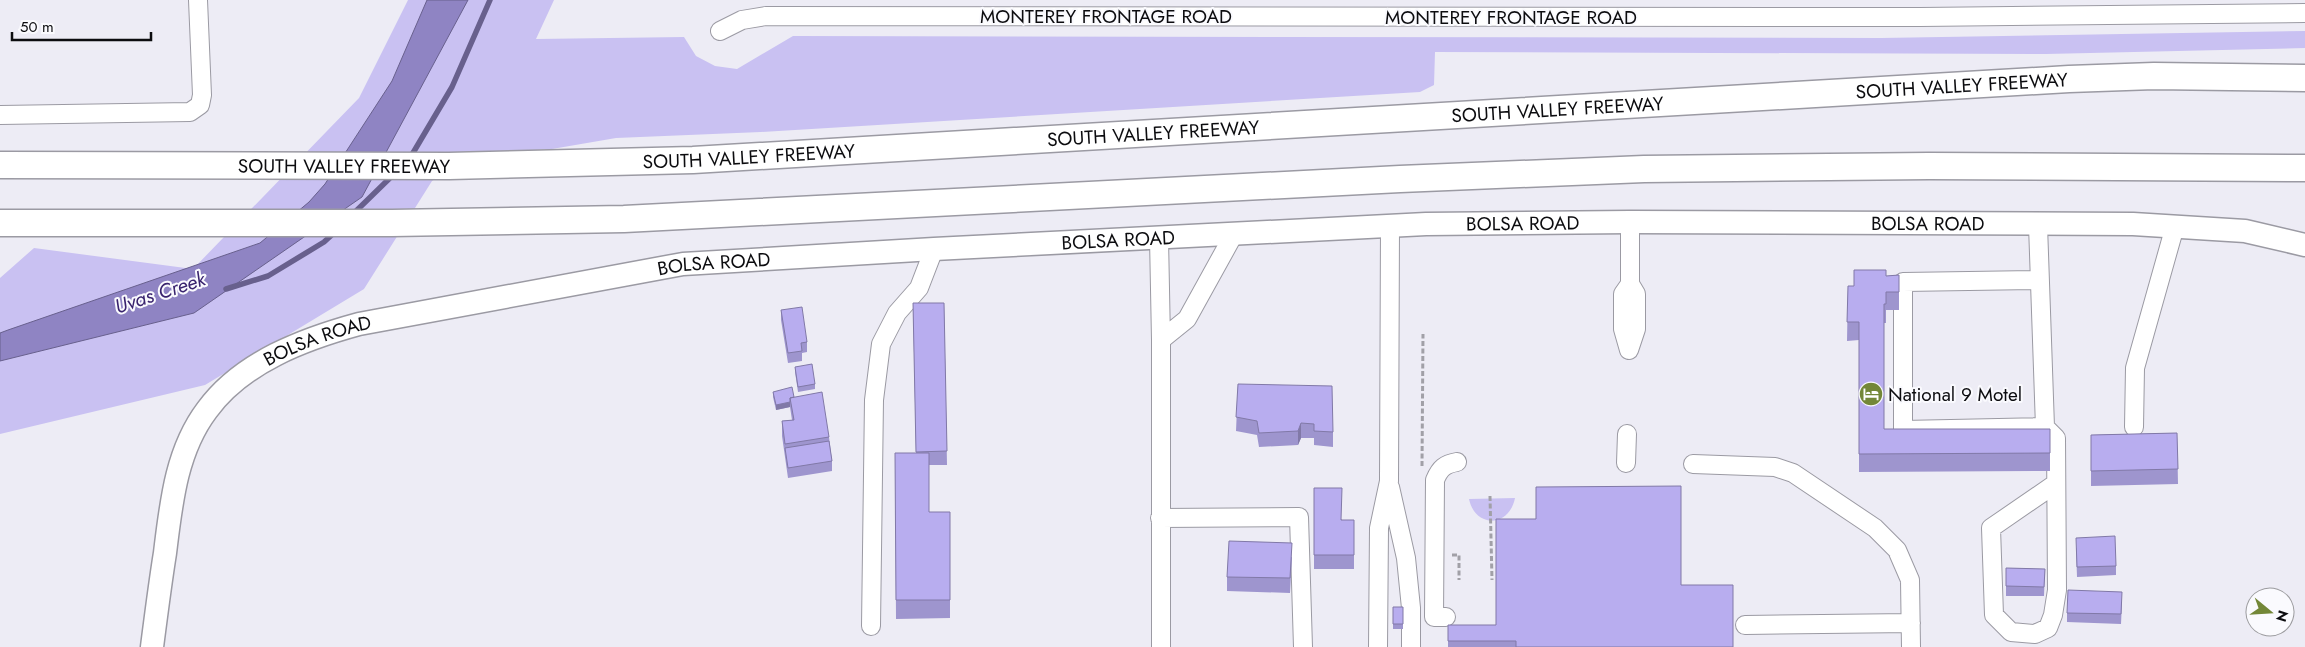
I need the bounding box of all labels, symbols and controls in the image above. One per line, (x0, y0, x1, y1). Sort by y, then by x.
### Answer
street label: MONTEREY FRONTAGE ROAD (980, 3, 1232, 30)
street label: MONTEREY FRONTAGE ROAD (1385, 4, 1637, 31)
scale bar (12, 10, 151, 42)
text: 50 m (20, 16, 54, 38)
street label: SOUTH VALLEY FREEWAY (1855, 66, 2069, 105)
street label: SOUTH VALLEY FREEWAY (1451, 89, 1665, 129)
street label: SOUTH VALLEY FREEWAY (1046, 113, 1260, 153)
street label: SOUTH VALLEY FREEWAY (642, 137, 856, 175)
street label: SOUTH VALLEY FREEWAY (238, 152, 451, 180)
street label: BOLSA ROAD (1466, 209, 1580, 237)
street label: BOLSA ROAD (1871, 209, 1985, 237)
street label: BOLSA ROAD (1061, 223, 1175, 256)
street label: BOLSA ROAD (655, 245, 771, 282)
water label: Uvas Creek (111, 264, 210, 321)
street label: BOLSA ROAD (258, 309, 373, 372)
hotel icon: National 9 Motel (1858, 381, 1884, 407)
place label: National 9 Motel (1888, 381, 2022, 408)
north arrow (2245, 587, 2295, 637)
text: N (2271, 608, 2294, 624)

